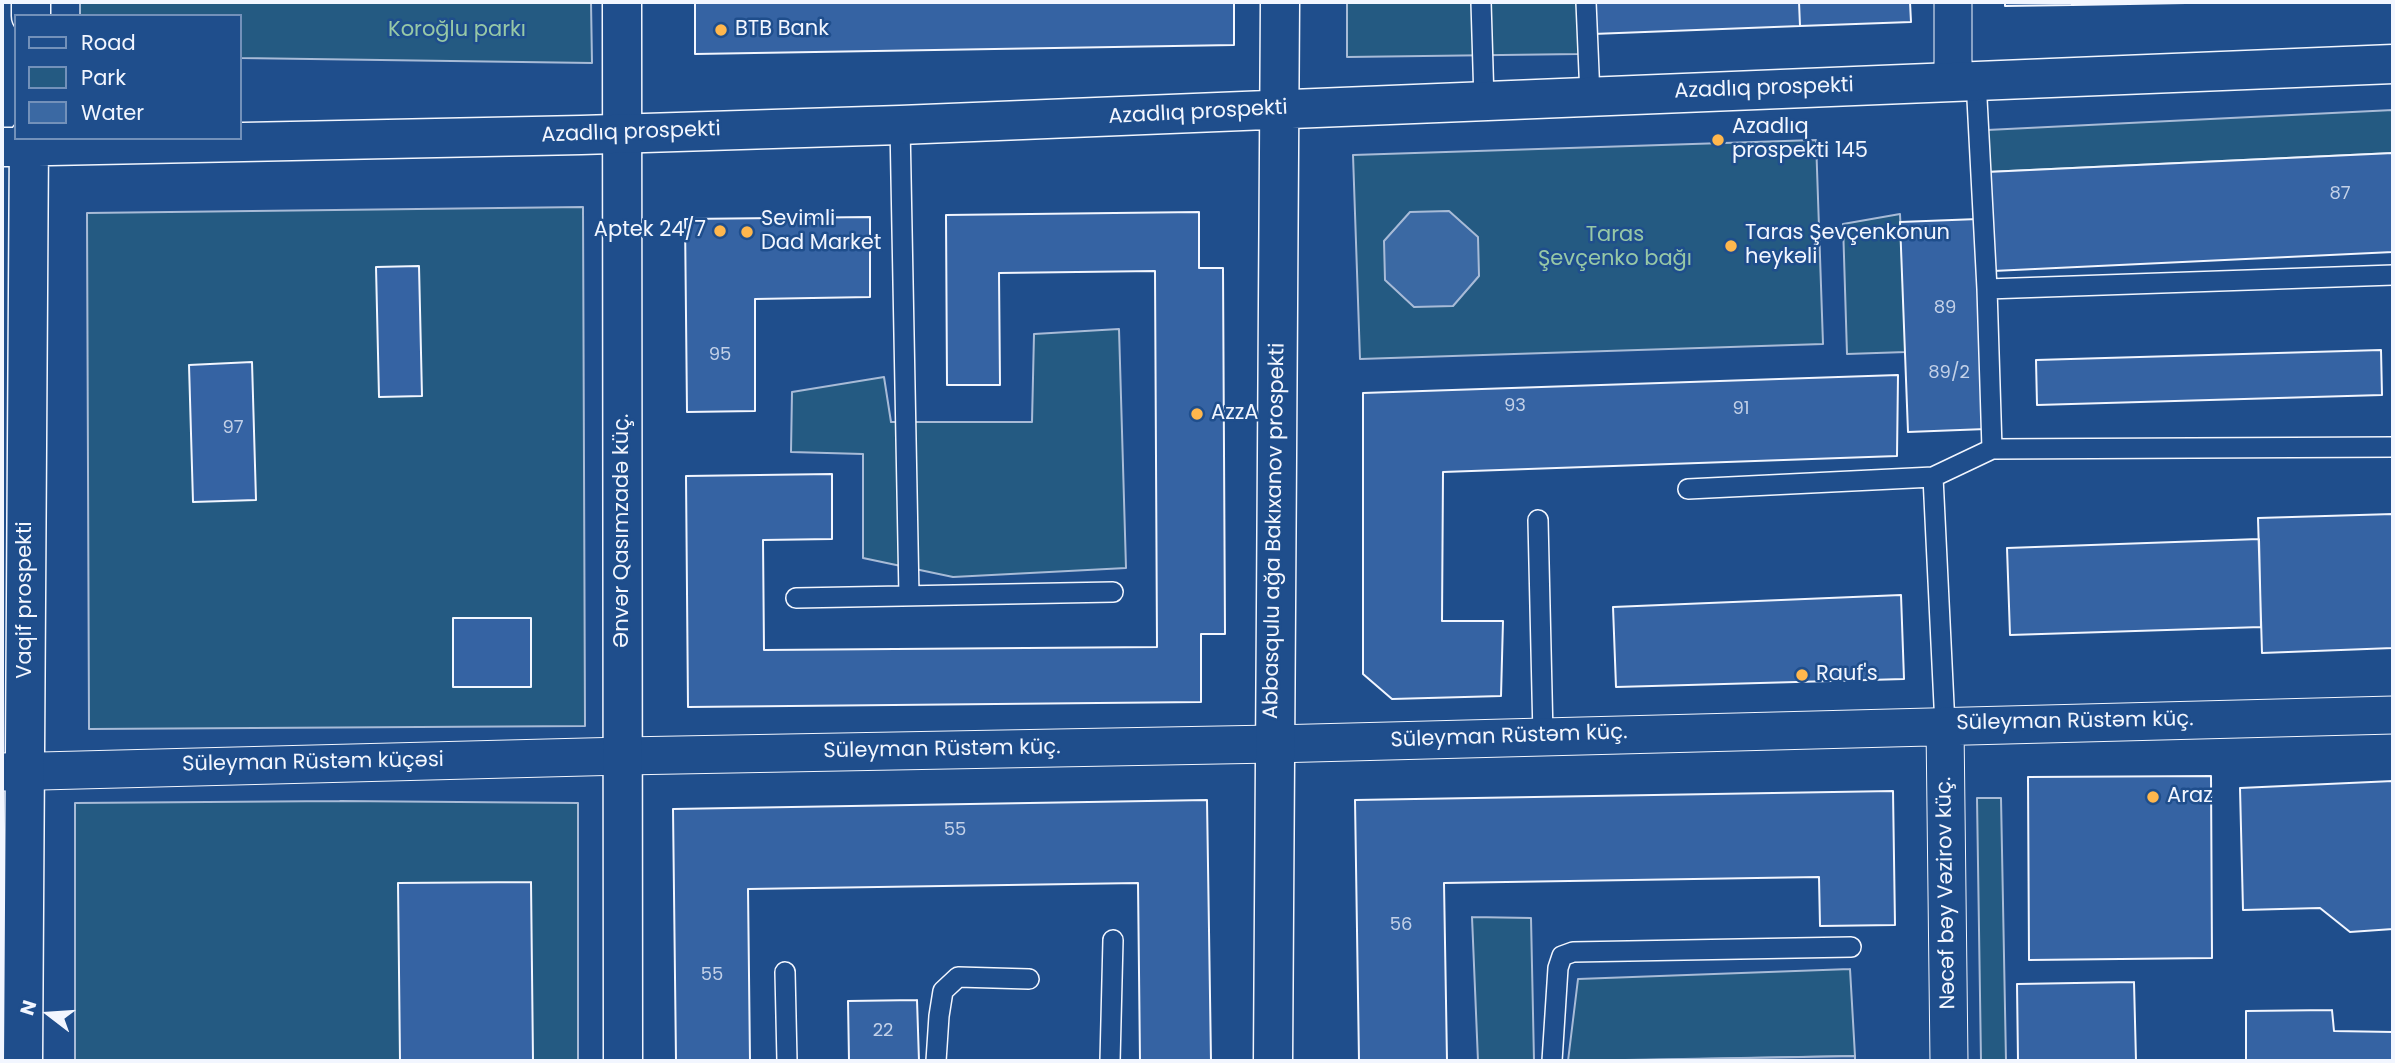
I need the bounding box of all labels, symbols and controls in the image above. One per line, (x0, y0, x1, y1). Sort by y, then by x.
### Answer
legend (14, 14, 242, 140)
place label: BTB Bank (735, 17, 829, 43)
park label: Koroğlu parkı (388, 18, 526, 44)
marker: BTB Bank (713, 22, 729, 38)
text: Road (81, 28, 136, 57)
text: Park (81, 63, 126, 92)
street label: Azadlıq prospekti (1674, 73, 1854, 105)
street label: Azadlıq prospekti (1108, 96, 1288, 130)
text: Water (81, 98, 144, 127)
place label: Azadlıq prospekti 145 (1732, 115, 1868, 165)
street label: Azadlıq prospekti (541, 117, 721, 149)
marker: Azadlıq prospekti 145 (1710, 132, 1726, 148)
house number: 87 (2329, 183, 2351, 205)
place label: Sevimli Dad Market (761, 207, 881, 257)
place label: Aptek 24/7 (594, 218, 706, 244)
place label: Taras Şevçenkonun heykəli (1745, 221, 1950, 271)
marker: Aptek 24/7 (712, 223, 728, 239)
park label: Taras Şevçenko bağı (1538, 223, 1692, 273)
marker: Sevimli Dad Market (739, 224, 755, 240)
marker: Taras Şevçenkonun heykəli (1723, 238, 1739, 254)
house number: 89 (1934, 297, 1956, 319)
street label: Abbasqulu ağa Bakıxanov prospekti (1259, 343, 1291, 719)
house number: 95 (709, 344, 731, 366)
house number: 89/2 (1928, 362, 1970, 384)
house number: 93 (1504, 395, 1526, 417)
house number: 91 (1732, 398, 1750, 420)
place label: AzzA (1211, 401, 1258, 427)
marker: AzzA (1189, 406, 1205, 422)
street label: Ənvər Qasımzadə küç. (610, 414, 636, 648)
house number: 97 (222, 417, 244, 439)
street label: Vaqif prospekti (13, 521, 39, 679)
place label: Rauf's (1816, 662, 1878, 688)
marker: Rauf's (1794, 667, 1810, 683)
street label: Süleyman Rüstəm küç. (1956, 707, 2194, 737)
street label: Süleyman Rüstəm küç. (1390, 720, 1628, 754)
street label: Süleyman Rüstəm küç. (823, 735, 1061, 765)
street label: Süleyman Rüstəm küçəsi (182, 748, 444, 778)
street label: Nəcəf bəy Vəzirov küç. (1932, 776, 1962, 1010)
place label: Araz (2167, 784, 2213, 810)
marker: Araz (2145, 789, 2161, 805)
house number: 55 (944, 819, 966, 841)
house number: 56 (1390, 914, 1412, 936)
house number: 55 (701, 964, 723, 986)
north arrow (14, 979, 84, 1049)
text: N (13, 997, 43, 1019)
house number: 22 (873, 1020, 893, 1042)

